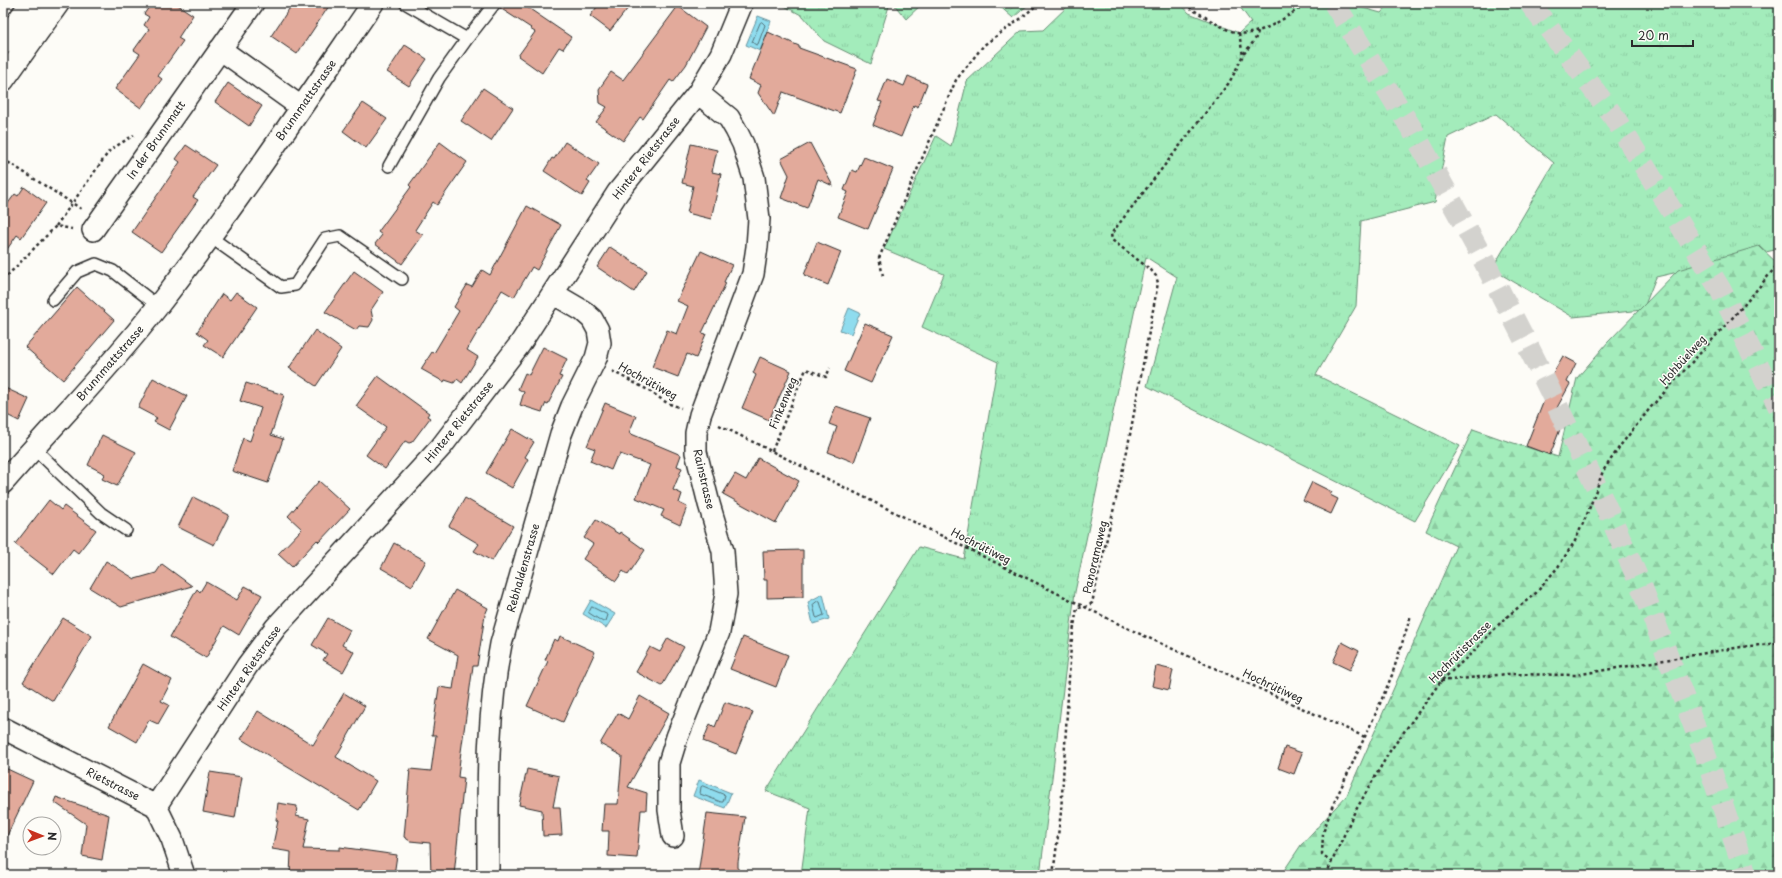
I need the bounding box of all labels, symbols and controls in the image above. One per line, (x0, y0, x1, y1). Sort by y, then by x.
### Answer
scale bar (1632, 22, 1693, 48)
text: 20 m (1638, 26, 1669, 44)
street label: Brunnmattstrasse (271, 56, 340, 144)
street label: In der Brunnmatt (122, 96, 189, 182)
street label: Hintere Rietstrasse (608, 113, 683, 203)
street label: Brunnmattstrasse (72, 321, 147, 404)
street label: Hohbüelweg (1655, 331, 1710, 389)
street label: Hochrütiweg (616, 357, 681, 404)
street label: Finkenweg (764, 374, 801, 432)
street label: Hintere Rietstrasse (420, 377, 497, 466)
street label: Rainstrasse (689, 447, 720, 511)
street label: Panoramaweg (1078, 519, 1111, 595)
street label: Rebhaldenstrasse (502, 521, 543, 614)
street label: Hochrütiweg (948, 523, 1014, 568)
street label: Hochrütistrasse (1425, 616, 1495, 687)
street label: Hintere Rietstrasse (213, 621, 285, 714)
street label: Hochrütiweg (1240, 664, 1306, 707)
street label: Rietstrasse (83, 763, 143, 804)
north arrow (22, 816, 62, 856)
text: N (44, 832, 61, 841)

